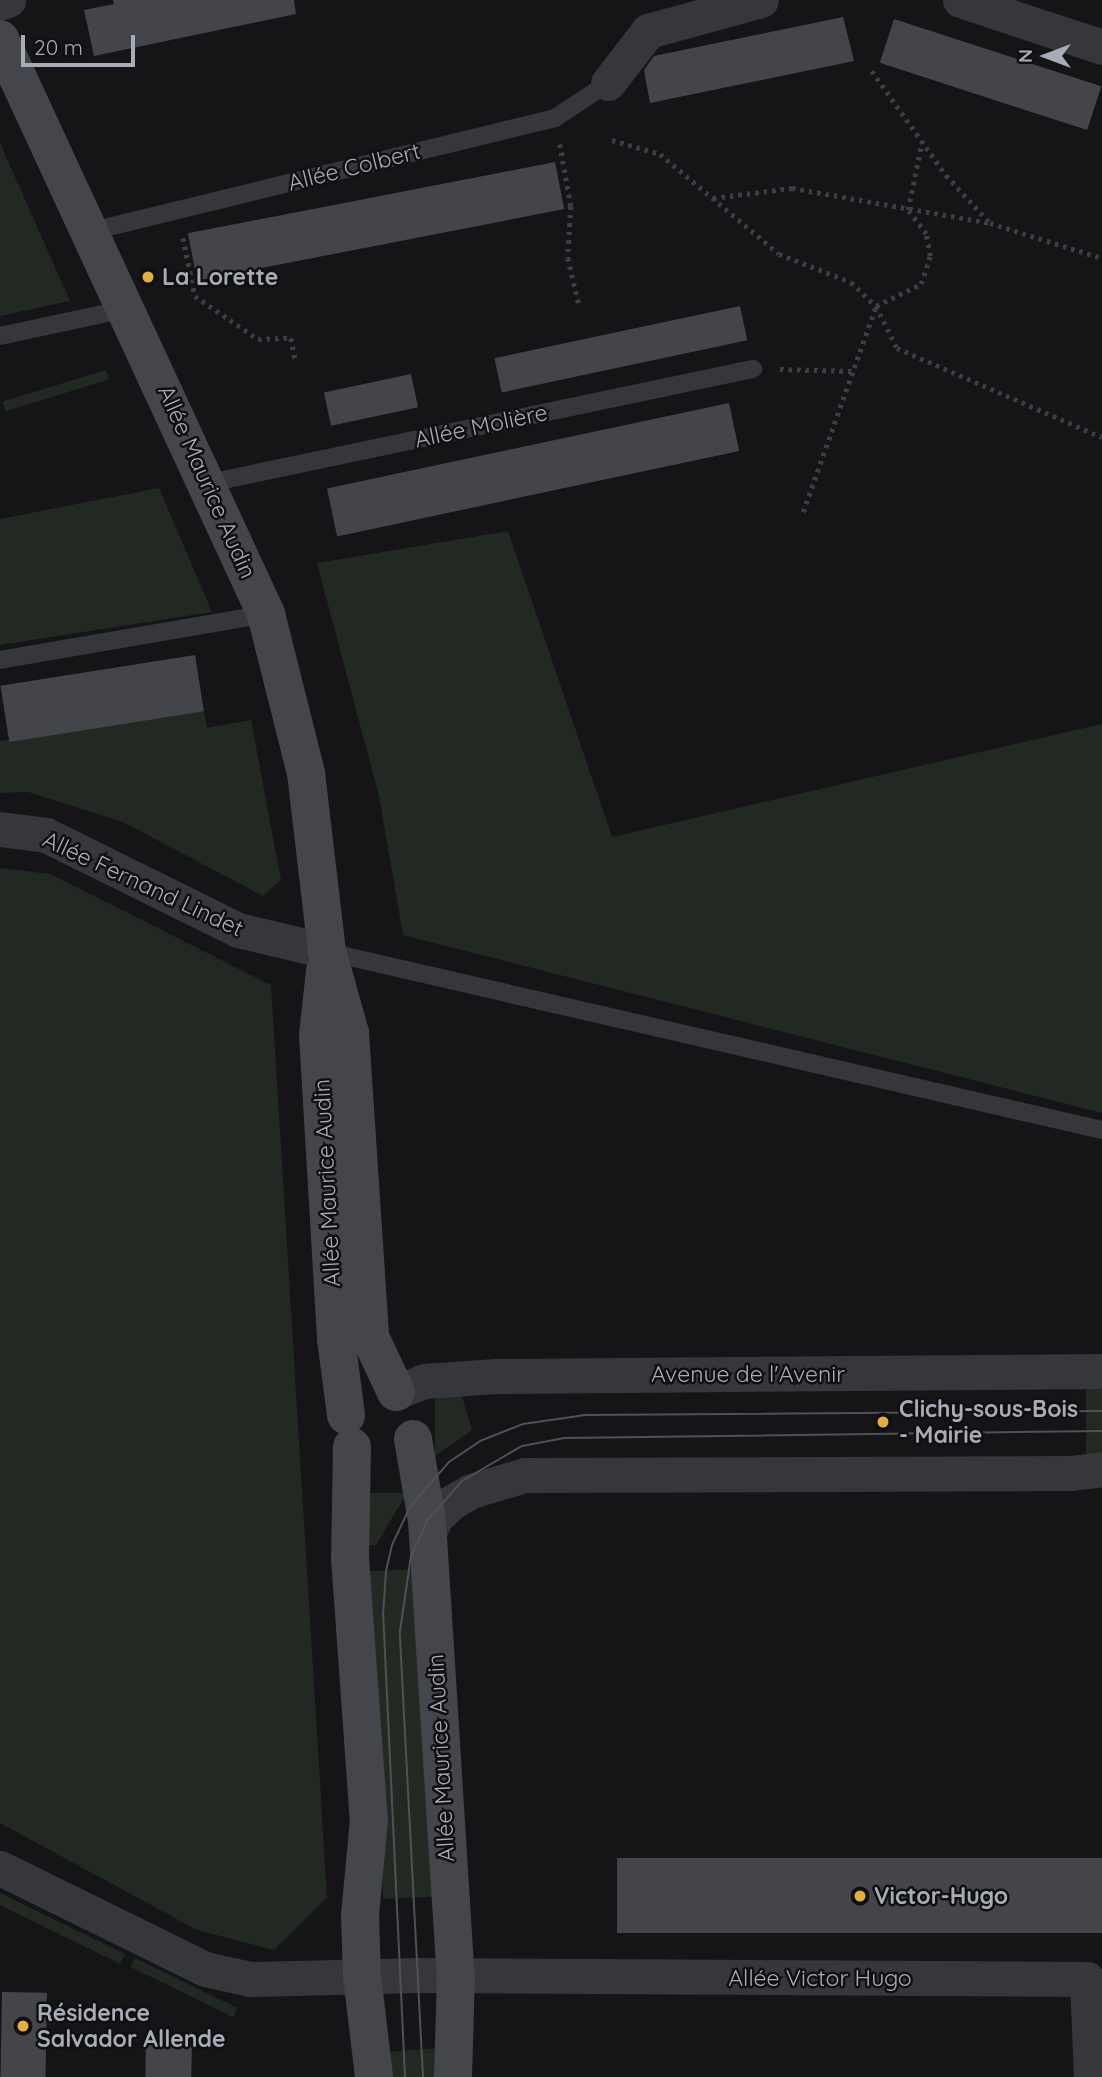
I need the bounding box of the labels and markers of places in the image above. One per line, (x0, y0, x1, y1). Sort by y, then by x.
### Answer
place label: La Lorette (162, 263, 278, 291)
marker: La Lorette (140, 269, 156, 285)
place label: Clichy-sous-Bois - Mairie (899, 1395, 1078, 1449)
marker: Clichy-sous-Bois - Mairie (873, 1412, 893, 1432)
place label: Victor-Hugo (874, 1882, 1008, 1910)
marker: Victor-Hugo (852, 1888, 868, 1904)
place label: Résidence Salvador Allende (37, 1999, 226, 2053)
marker: Résidence Salvador Allende (15, 2018, 31, 2034)

